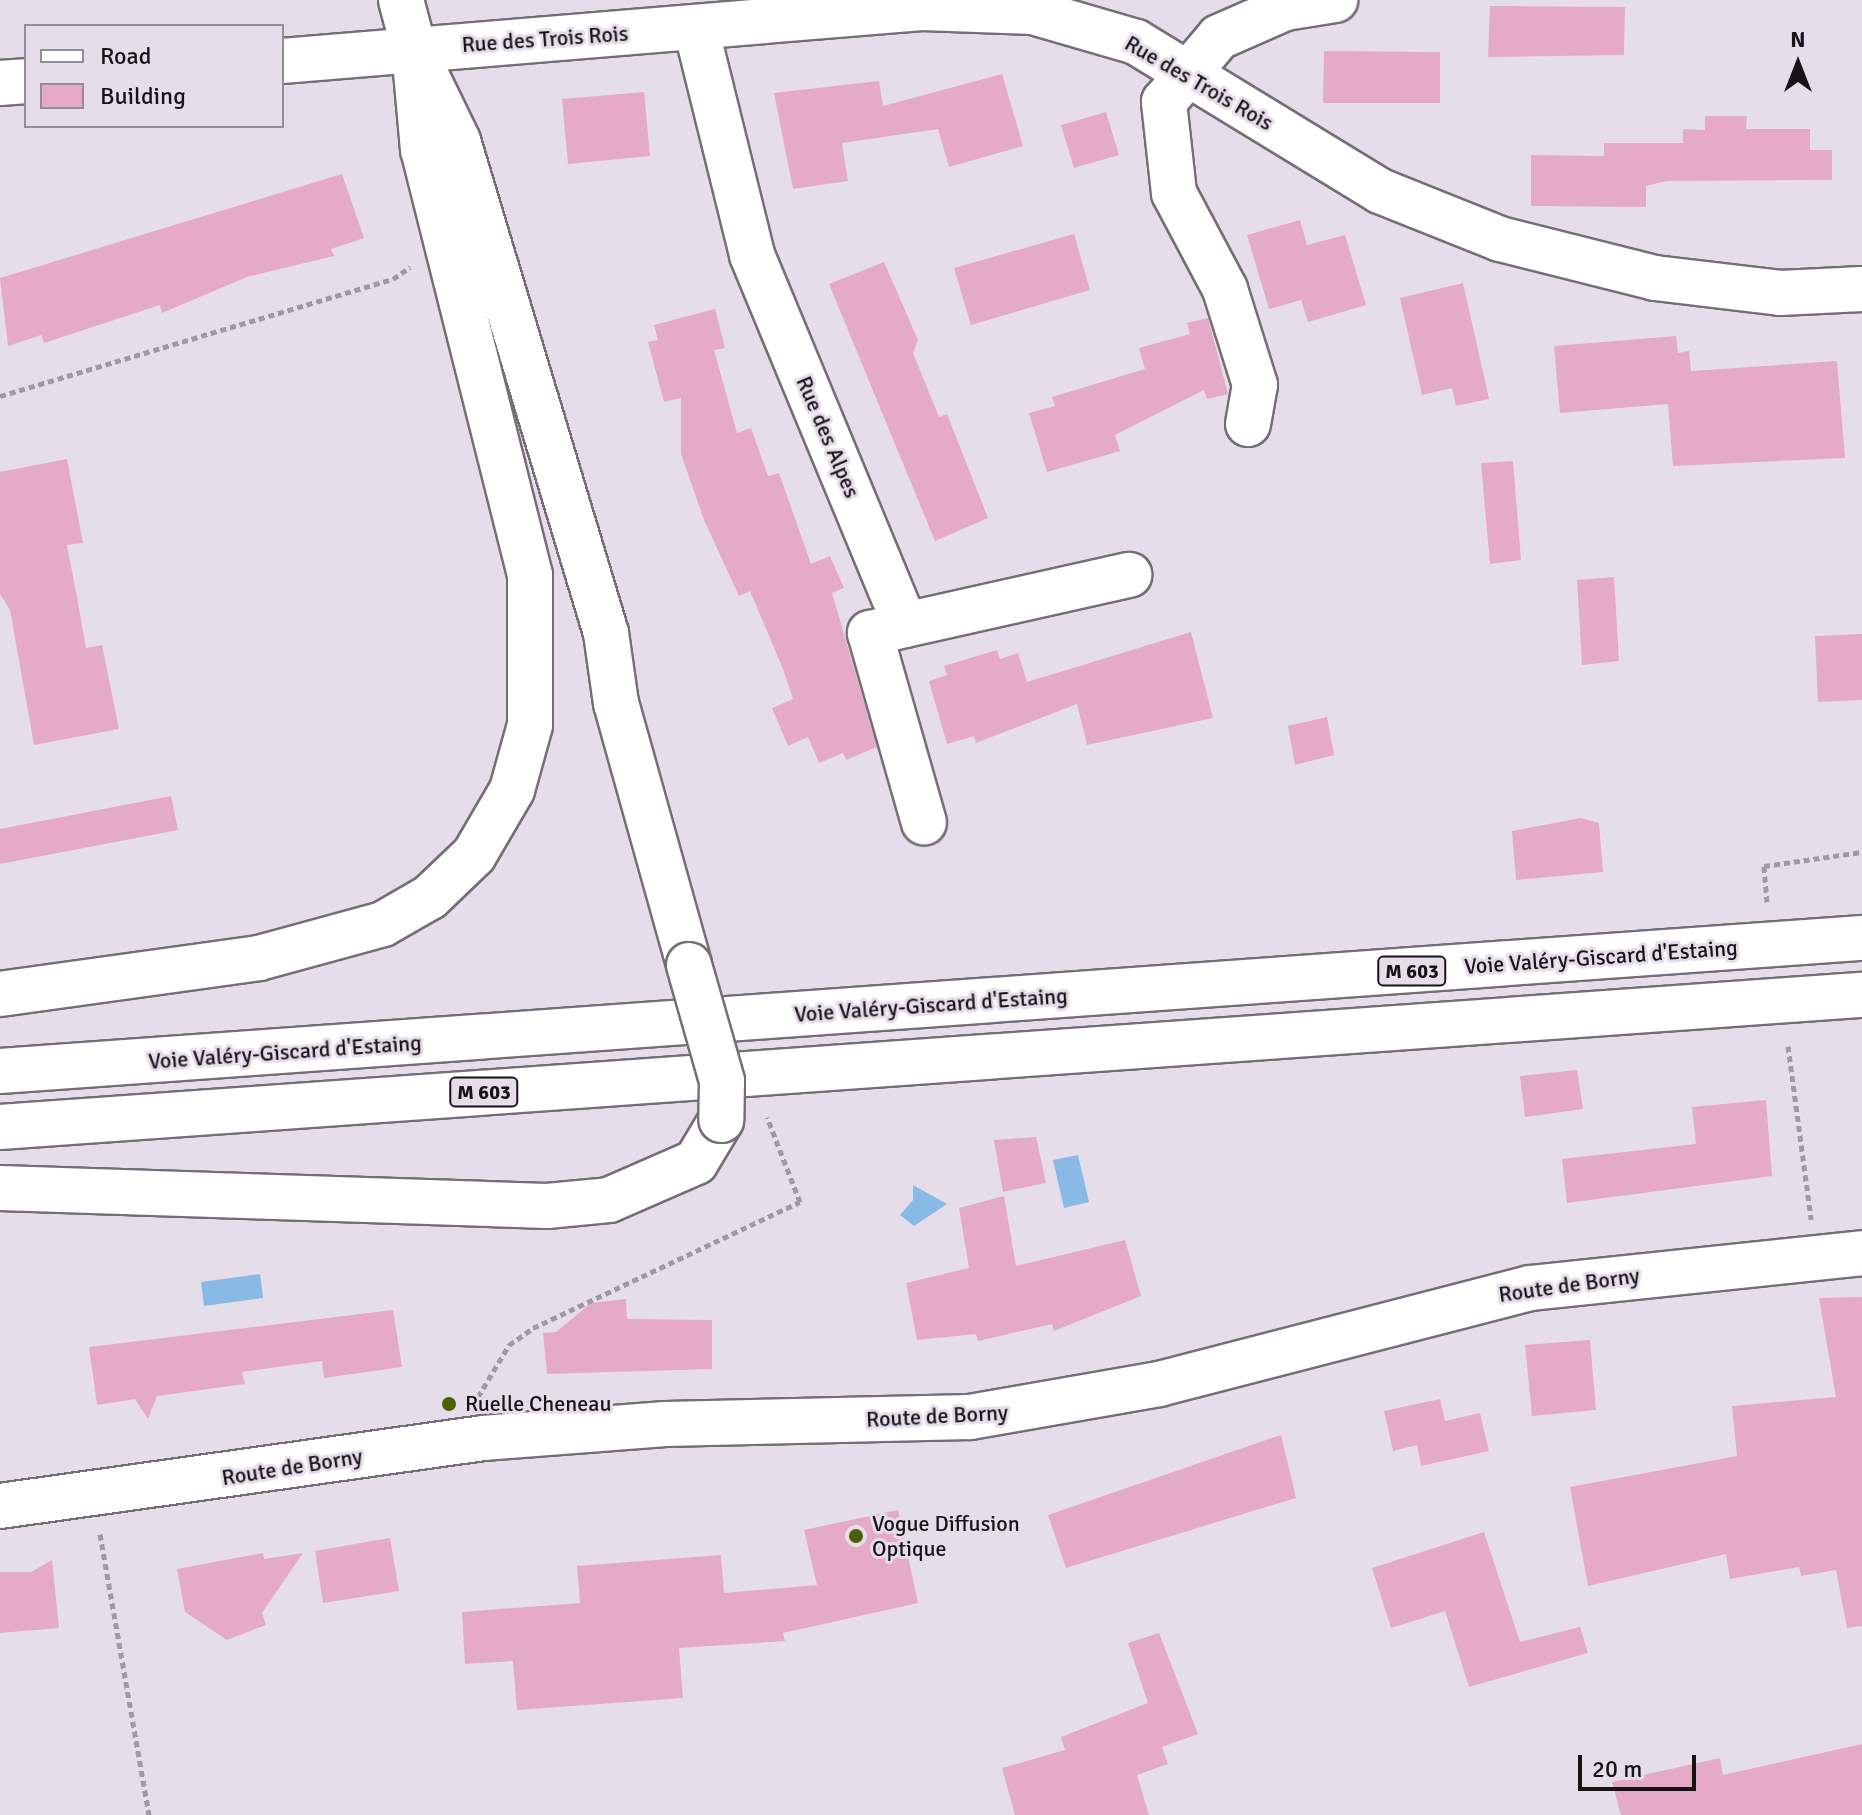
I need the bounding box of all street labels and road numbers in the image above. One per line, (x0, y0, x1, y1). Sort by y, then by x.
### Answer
street label: Rue des Trois Rois (461, 20, 629, 58)
street label: Rue des Trois Rois (1120, 30, 1278, 136)
street label: Rue des Alpes (791, 372, 865, 502)
street label: Voie Valéry-Giscard d'Estaing (1463, 934, 1739, 980)
road number: M 603 (1376, 955, 1448, 987)
street label: Voie Valéry-Giscard d'Estaing (793, 982, 1069, 1028)
street label: Voie Valéry-Giscard d'Estaing (147, 1029, 423, 1075)
road number: M 603 (448, 1076, 520, 1108)
street label: Route de Borny (1497, 1262, 1641, 1308)
street label: Route de Borny (865, 1399, 1009, 1433)
street label: Route de Borny (220, 1443, 364, 1491)

